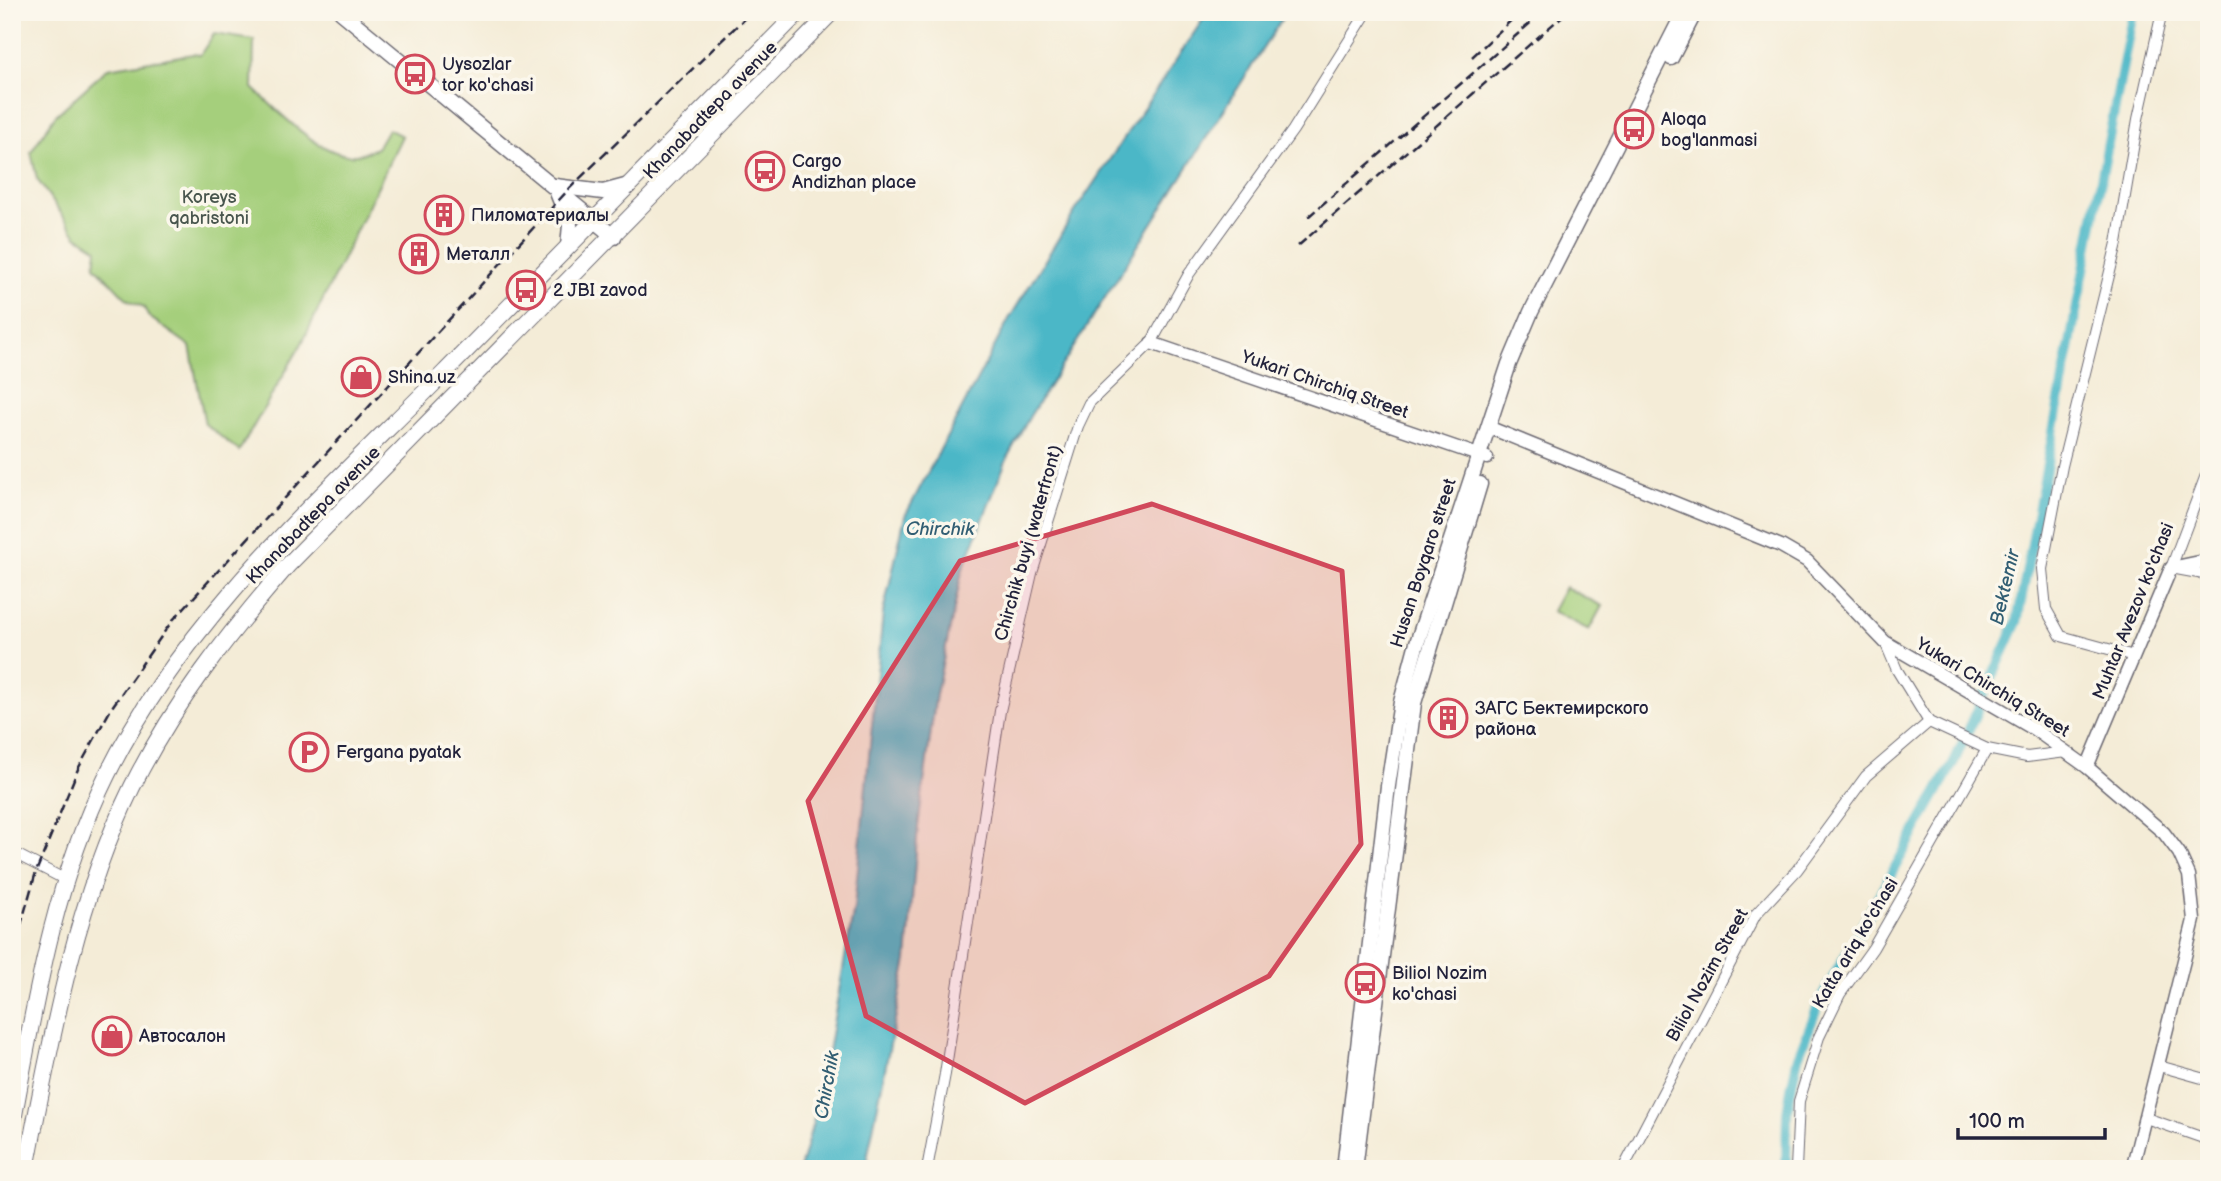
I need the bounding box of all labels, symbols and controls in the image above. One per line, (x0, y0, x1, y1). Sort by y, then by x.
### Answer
street label: Khanabadtepa avenue (639, 37, 782, 184)
bus stop icon: Uysozlar tor ko'chasi (394, 53, 436, 95)
place label: Uysozlar tor ko'chasi (442, 54, 534, 96)
bus stop icon: Aloqa bog'lanmasi (1613, 108, 1655, 150)
place label: Aloqa bog'lanmasi (1661, 109, 1757, 151)
bus stop icon: Cargo Andizhan place (744, 150, 786, 192)
place label: Cargo Andizhan place (792, 151, 917, 193)
park label: Koreys qabristoni (169, 187, 249, 229)
building icon: Пиломатериалы (423, 194, 465, 236)
place label: Пиломатериалы (471, 205, 609, 226)
building icon: Металл (398, 233, 440, 275)
place label: Металл (446, 244, 510, 265)
bus stop icon: 2 JBI zavod (505, 269, 547, 311)
place label: 2 JBI zavod (553, 280, 648, 301)
street label: Yukari Chirchiq Street (1238, 346, 1412, 423)
shop icon: Shina.uz (340, 356, 382, 398)
place label: Shina.uz (388, 367, 456, 388)
street label: Khanabadtepa avenue (242, 442, 385, 589)
street label: Chirchik buyi (waterfront) (990, 443, 1067, 643)
street label: Husan Boyqaro street (1386, 475, 1461, 650)
water label: Chirchik (906, 518, 975, 541)
street label: Muhtar Avezov ko'chasi (2088, 520, 2179, 703)
water label: Bektemir (1986, 546, 2026, 627)
street label: Yukari Chirchiq Street (1911, 633, 2074, 742)
building icon: ЗАГС Бектемирского района (1427, 697, 1469, 739)
place label: ЗАГС Бектемирского района (1475, 698, 1648, 740)
parking icon: Fergana pyatak (288, 731, 330, 773)
place label: Fergana pyatak (336, 742, 461, 763)
street label: Katta ariq ko'chasi (1808, 874, 1903, 1012)
street label: Biliol Nozim Street (1662, 905, 1753, 1046)
bus stop icon: Biliol Nozim ko'chasi (1344, 962, 1386, 1004)
place label: Biliol Nozim ko'chasi (1392, 963, 1487, 1005)
shop icon: Автосалон (91, 1015, 133, 1057)
place label: Автосалон (138, 1026, 226, 1047)
water label: Chirchik (810, 1049, 845, 1121)
scale bar (1958, 1097, 2106, 1141)
text: 100 m (1969, 1109, 2025, 1134)

